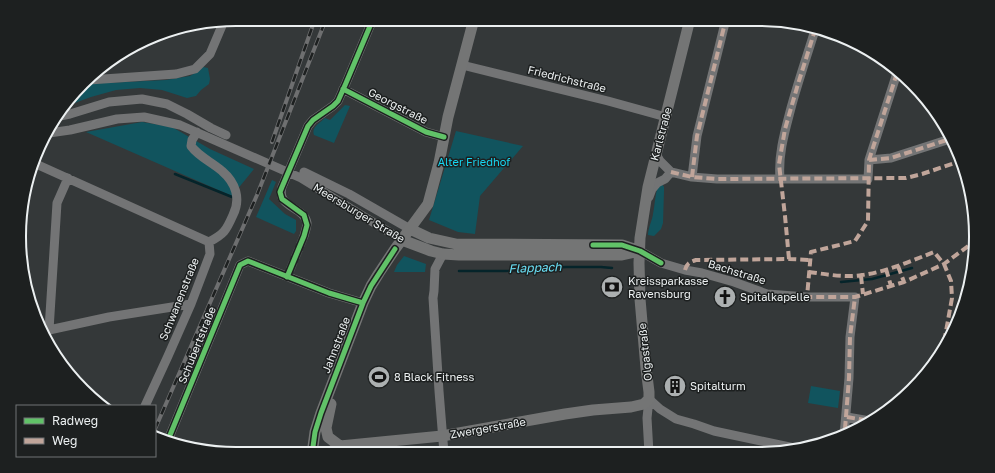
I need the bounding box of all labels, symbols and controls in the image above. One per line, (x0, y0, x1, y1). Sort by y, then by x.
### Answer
street label: Friedrichstraße (527, 62, 608, 95)
street label: Georgstraße (366, 85, 430, 126)
street label: Karlstraße (647, 106, 674, 162)
park label: Alter Friedhof (438, 155, 510, 168)
street label: Meersburger Straße (311, 180, 407, 245)
street label: Schwanenstraße (156, 256, 201, 342)
street label: Bachstraße (707, 257, 768, 286)
water label: Flappach (508, 259, 562, 276)
bank icon: Kreissparkasse Ravensburg (599, 274, 625, 300)
place label: Kreissparkasse Ravensburg (628, 274, 708, 300)
church icon: Spitalkapelle (712, 284, 738, 310)
place label: Spitalkapelle (740, 290, 810, 303)
street label: Schubertstraße (175, 304, 218, 385)
street label: Jahnstraße (319, 315, 352, 375)
street label: Olgastraße (635, 323, 654, 382)
sports icon: 8 Black Fitness (366, 364, 392, 390)
place label: 8 Black Fitness (394, 370, 474, 383)
building icon: Spitalturm (662, 373, 688, 399)
place label: Spitalturm (690, 379, 746, 392)
legend (16, 405, 156, 457)
text: Radweg (52, 413, 98, 428)
street label: Zwergerstraße (449, 414, 527, 441)
text: Weg (52, 433, 77, 448)

